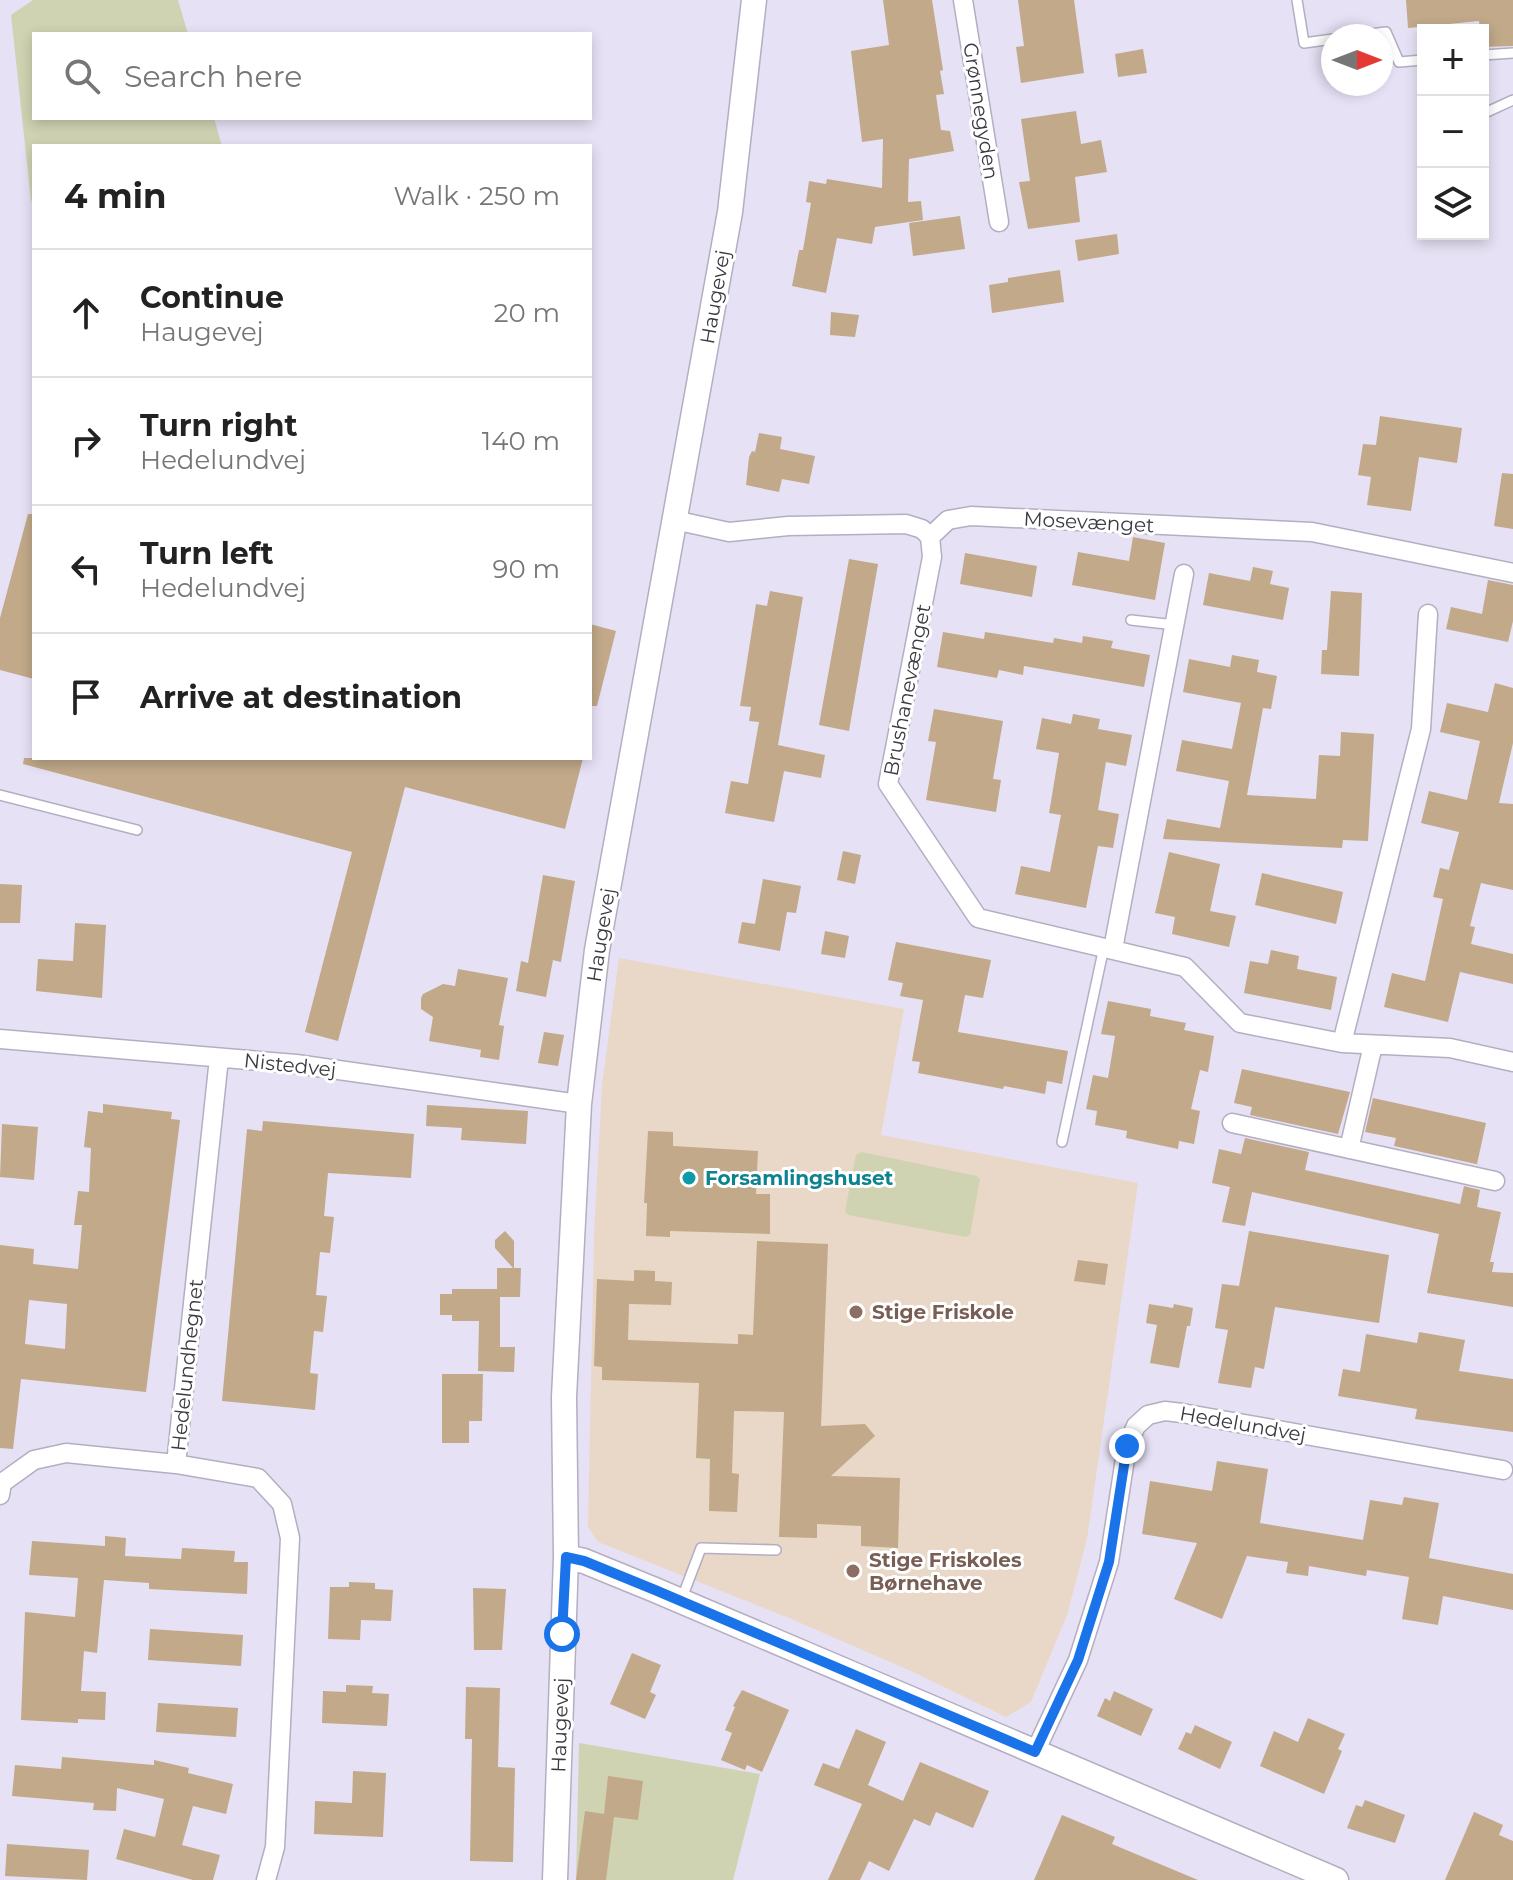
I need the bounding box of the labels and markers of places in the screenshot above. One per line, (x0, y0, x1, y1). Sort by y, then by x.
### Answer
place label: Forsamlingshuset (705, 1166, 894, 1190)
marker: Forsamlingshuset (680, 1169, 698, 1187)
place label: Stige Friskole (872, 1300, 1014, 1324)
marker: Stige Friskole (847, 1303, 865, 1321)
place label: Stige Friskoles Børnehave (869, 1548, 1022, 1595)
marker: Stige Friskoles Børnehave (844, 1562, 862, 1580)

